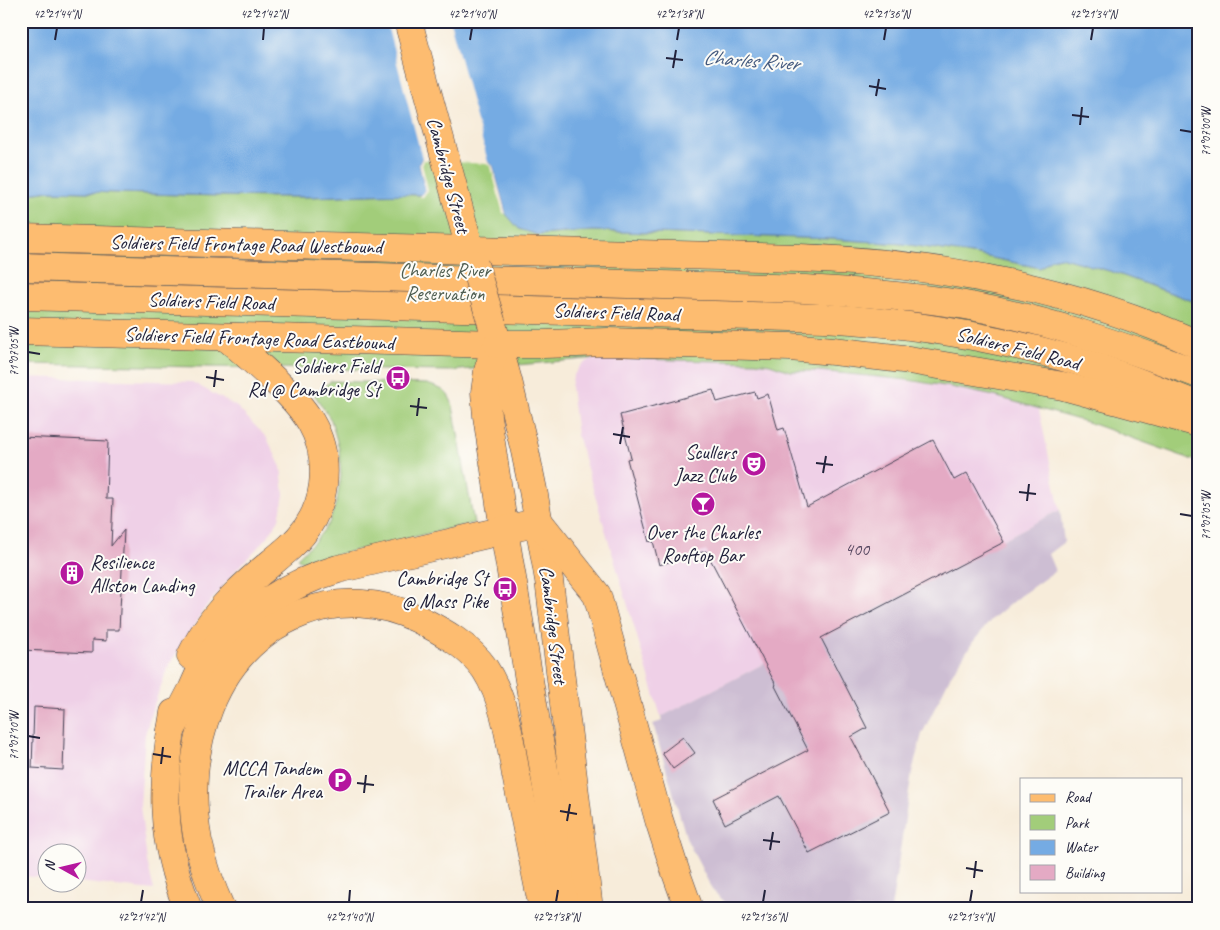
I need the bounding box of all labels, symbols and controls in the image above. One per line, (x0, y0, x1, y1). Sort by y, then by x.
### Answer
text: 42°21'44"N (33, 6, 82, 22)
text: 42°21'42"N (240, 6, 289, 22)
text: 42°21'40"N (448, 6, 497, 22)
text: 42°21'38"N (655, 6, 704, 22)
text: 42°21'36"N (862, 6, 911, 22)
text: 42°21'34"N (1069, 6, 1118, 22)
water label: Charles River (702, 44, 803, 77)
text: 71°07'00"W (1198, 105, 1214, 156)
street label: Cambridge Street (421, 115, 477, 238)
street label: Soldiers Field Frontage Road Westbound (110, 230, 385, 259)
park label: Charles River Reservation (400, 258, 492, 306)
street label: Soldiers Field Road (148, 287, 278, 316)
street label: Soldiers Field Road (553, 298, 683, 327)
street label: Soldiers Field Frontage Road Eastbound (124, 321, 397, 356)
street label: Soldiers Field Road (954, 321, 1085, 377)
text: 71°07'05"W (6, 325, 22, 376)
place label: Soldiers Field Rd @ Cambridge St (247, 354, 383, 402)
bus stop icon: Soldiers Field Rd @ Cambridge St (385, 365, 411, 391)
place label: Scullers Jazz Club (674, 440, 738, 488)
theatre icon: Scullers Jazz Club (741, 451, 767, 477)
text: 71°07'05"W (1198, 489, 1214, 540)
bar icon: Over the Charles Rooftop Bar (690, 491, 716, 517)
place label: Over the Charles Rooftop Bar (646, 520, 762, 568)
house number: 400 (845, 538, 871, 560)
place label: Resilience Allston Landing (90, 550, 196, 598)
building icon: Resilience Allston Landing (59, 560, 85, 586)
street label: Cambridge Street (534, 565, 573, 688)
place label: Cambridge St @ Mass Pike (396, 566, 491, 614)
bus stop icon: Cambridge St @ Mass Pike (492, 576, 518, 602)
text: 71°07'10"W (6, 709, 22, 760)
place label: MCCA Tandem Trailer Area (223, 756, 324, 804)
parking icon: MCCA Tandem Trailer Area (327, 767, 353, 793)
legend (1020, 778, 1182, 892)
text: Road (1065, 788, 1092, 807)
text: Park (1065, 814, 1090, 833)
text: Water (1065, 838, 1099, 857)
north arrow (38, 842, 88, 892)
text: N (41, 858, 59, 872)
text: Building (1065, 864, 1105, 883)
text: 42°21'42"N (117, 909, 166, 925)
text: 42°21'40"N (325, 909, 374, 925)
text: 42°21'38"N (532, 909, 581, 925)
text: 42°21'36"N (739, 909, 788, 925)
text: 42°21'34"N (946, 909, 995, 925)

